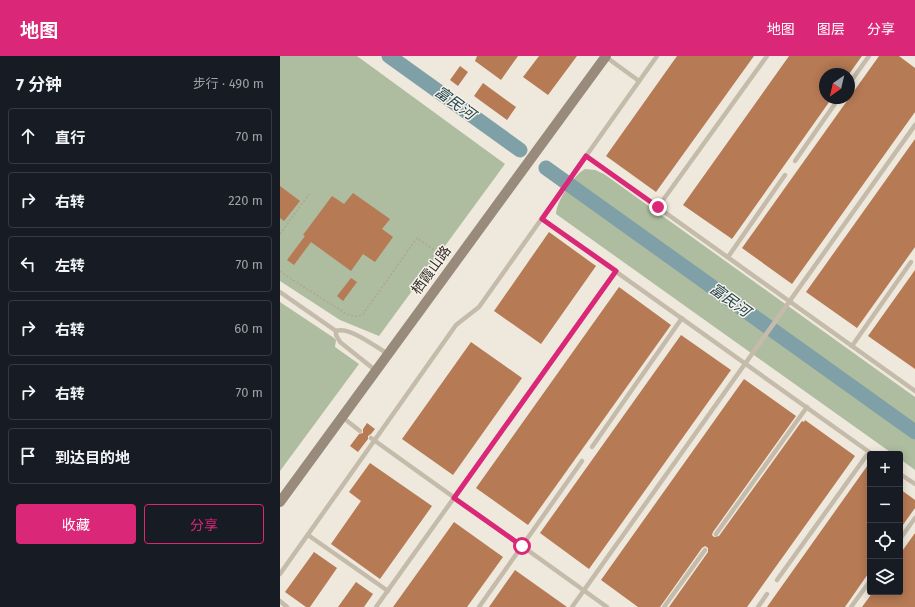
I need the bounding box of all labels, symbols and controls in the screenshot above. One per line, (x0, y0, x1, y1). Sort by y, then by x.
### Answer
text: 地图 (20, 19, 58, 42)
text: 地图 (767, 21, 795, 38)
text: 图层 (817, 21, 845, 38)
text: 分享 (867, 21, 895, 38)
north arrow (819, 68, 855, 104)
text: 7 分钟 (16, 74, 62, 95)
text: 步行 · 490 m (193, 76, 264, 91)
water label: 富民河 (432, 82, 481, 125)
icon: ahead (17, 125, 39, 147)
text: 直行 (55, 129, 85, 147)
text: 70 m (236, 129, 263, 144)
icon: right (17, 189, 39, 211)
text: 右转 (55, 193, 85, 211)
text: 220 m (228, 193, 263, 208)
route end (649, 198, 667, 216)
street label: 栖霞山路 (408, 243, 455, 298)
icon: left (17, 253, 39, 275)
text: 左转 (55, 257, 85, 275)
text: 70 m (236, 257, 263, 272)
water label: 富民河 (707, 279, 756, 322)
icon: right (17, 317, 39, 339)
text: 右转 (55, 321, 85, 339)
text: 60 m (234, 321, 263, 336)
icon: right (17, 381, 39, 403)
text: 右转 (55, 385, 85, 403)
text: 70 m (236, 385, 263, 400)
icon: arrive (17, 445, 39, 467)
text: 到达目的地 (55, 449, 130, 467)
map controls (867, 451, 903, 595)
button: + (867, 451, 903, 487)
button: − (867, 487, 903, 523)
button: 收藏 (16, 504, 136, 544)
button: 分享 (144, 504, 264, 544)
button: locate (867, 523, 903, 559)
route start (513, 537, 531, 555)
button: layers (867, 559, 903, 595)

